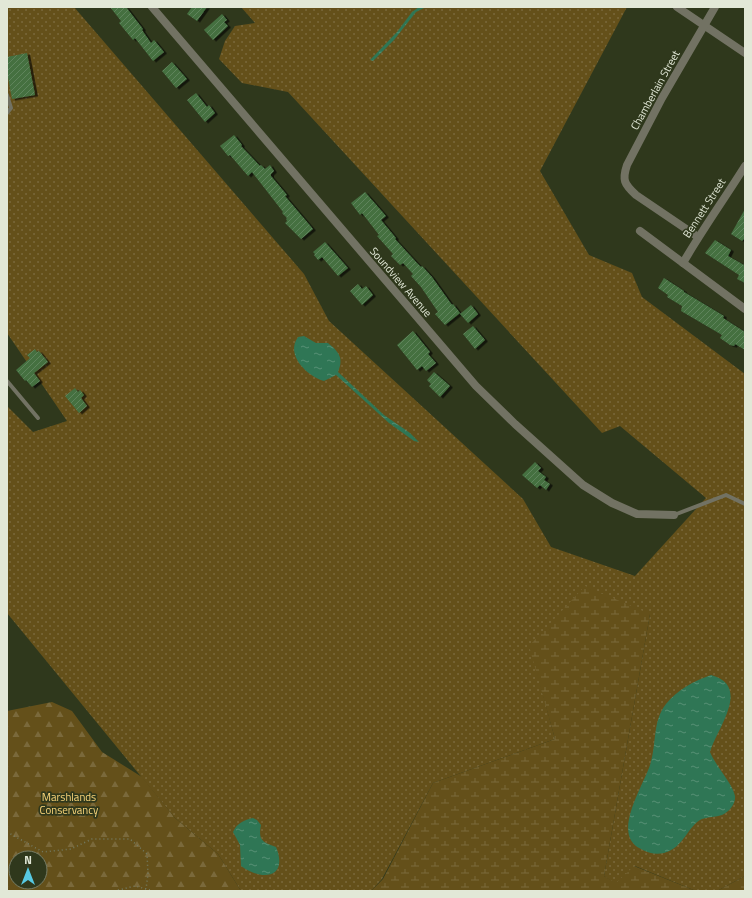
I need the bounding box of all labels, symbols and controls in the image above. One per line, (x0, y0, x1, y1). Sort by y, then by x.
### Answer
street label: Chamberlain Street (626, 47, 684, 133)
street label: Bennett Street (679, 175, 729, 241)
street label: Soundview Avenue (366, 244, 436, 321)
park label: Marshlands Conservancy (40, 789, 99, 818)
north arrow (8, 850, 48, 890)
text: N (24, 852, 32, 868)

